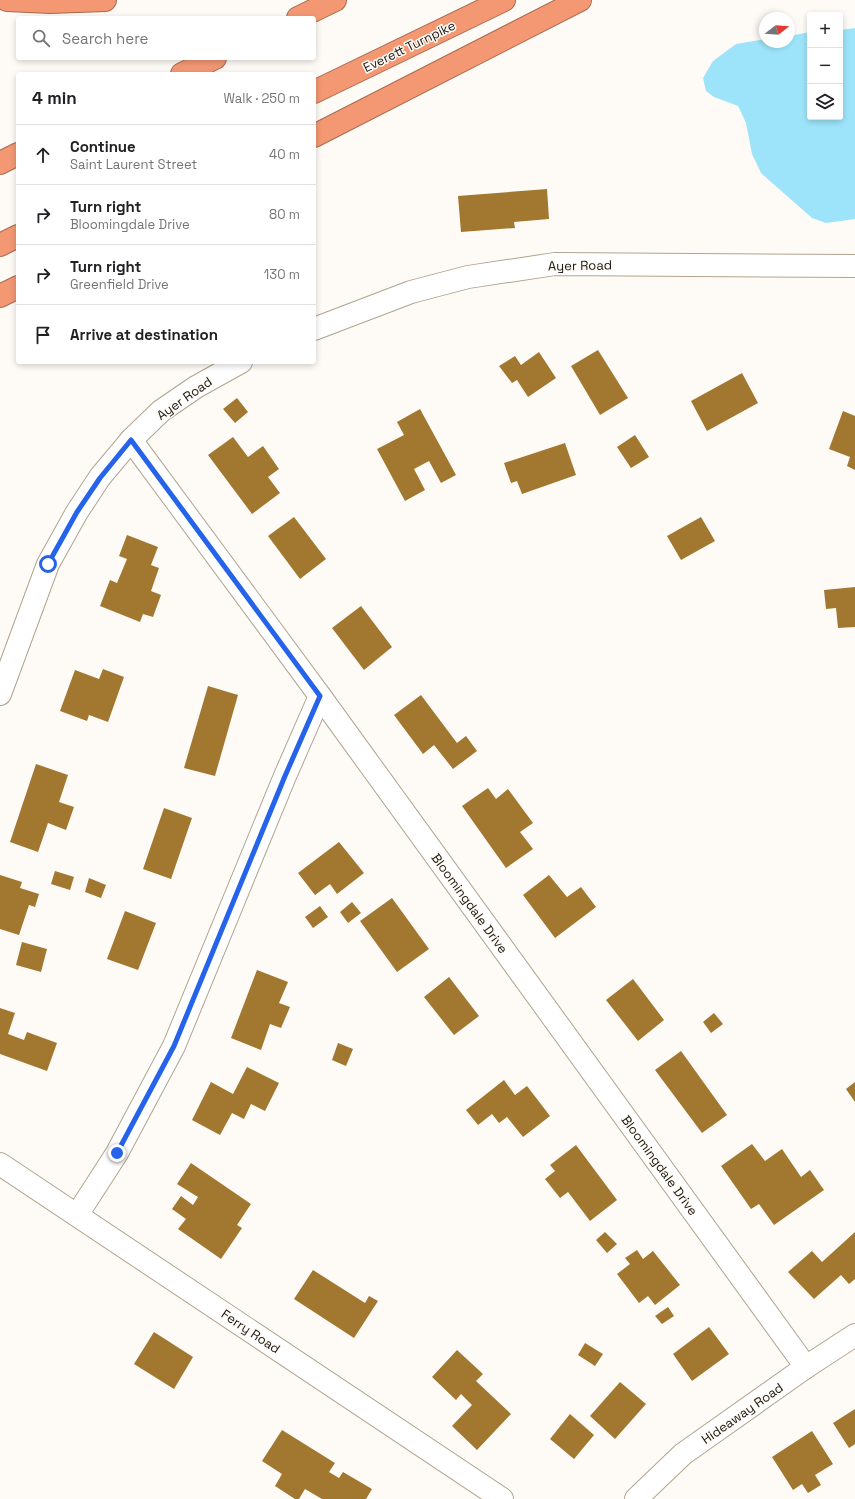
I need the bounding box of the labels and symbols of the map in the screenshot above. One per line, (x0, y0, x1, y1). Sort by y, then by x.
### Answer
north arrow (759, 12, 795, 48)
street label: Everett Turnpike (360, 17, 458, 76)
street label: Ayer Road (548, 256, 612, 275)
street label: Ayer Road (153, 373, 215, 424)
route start (39, 555, 57, 573)
street label: Bloomingdale Drive (428, 850, 512, 957)
street label: Bloomingdale Drive (618, 1112, 702, 1219)
route end (108, 1144, 126, 1162)
street label: Ferry Road (218, 1305, 284, 1357)
street label: Hideaway Road (698, 1379, 786, 1448)

